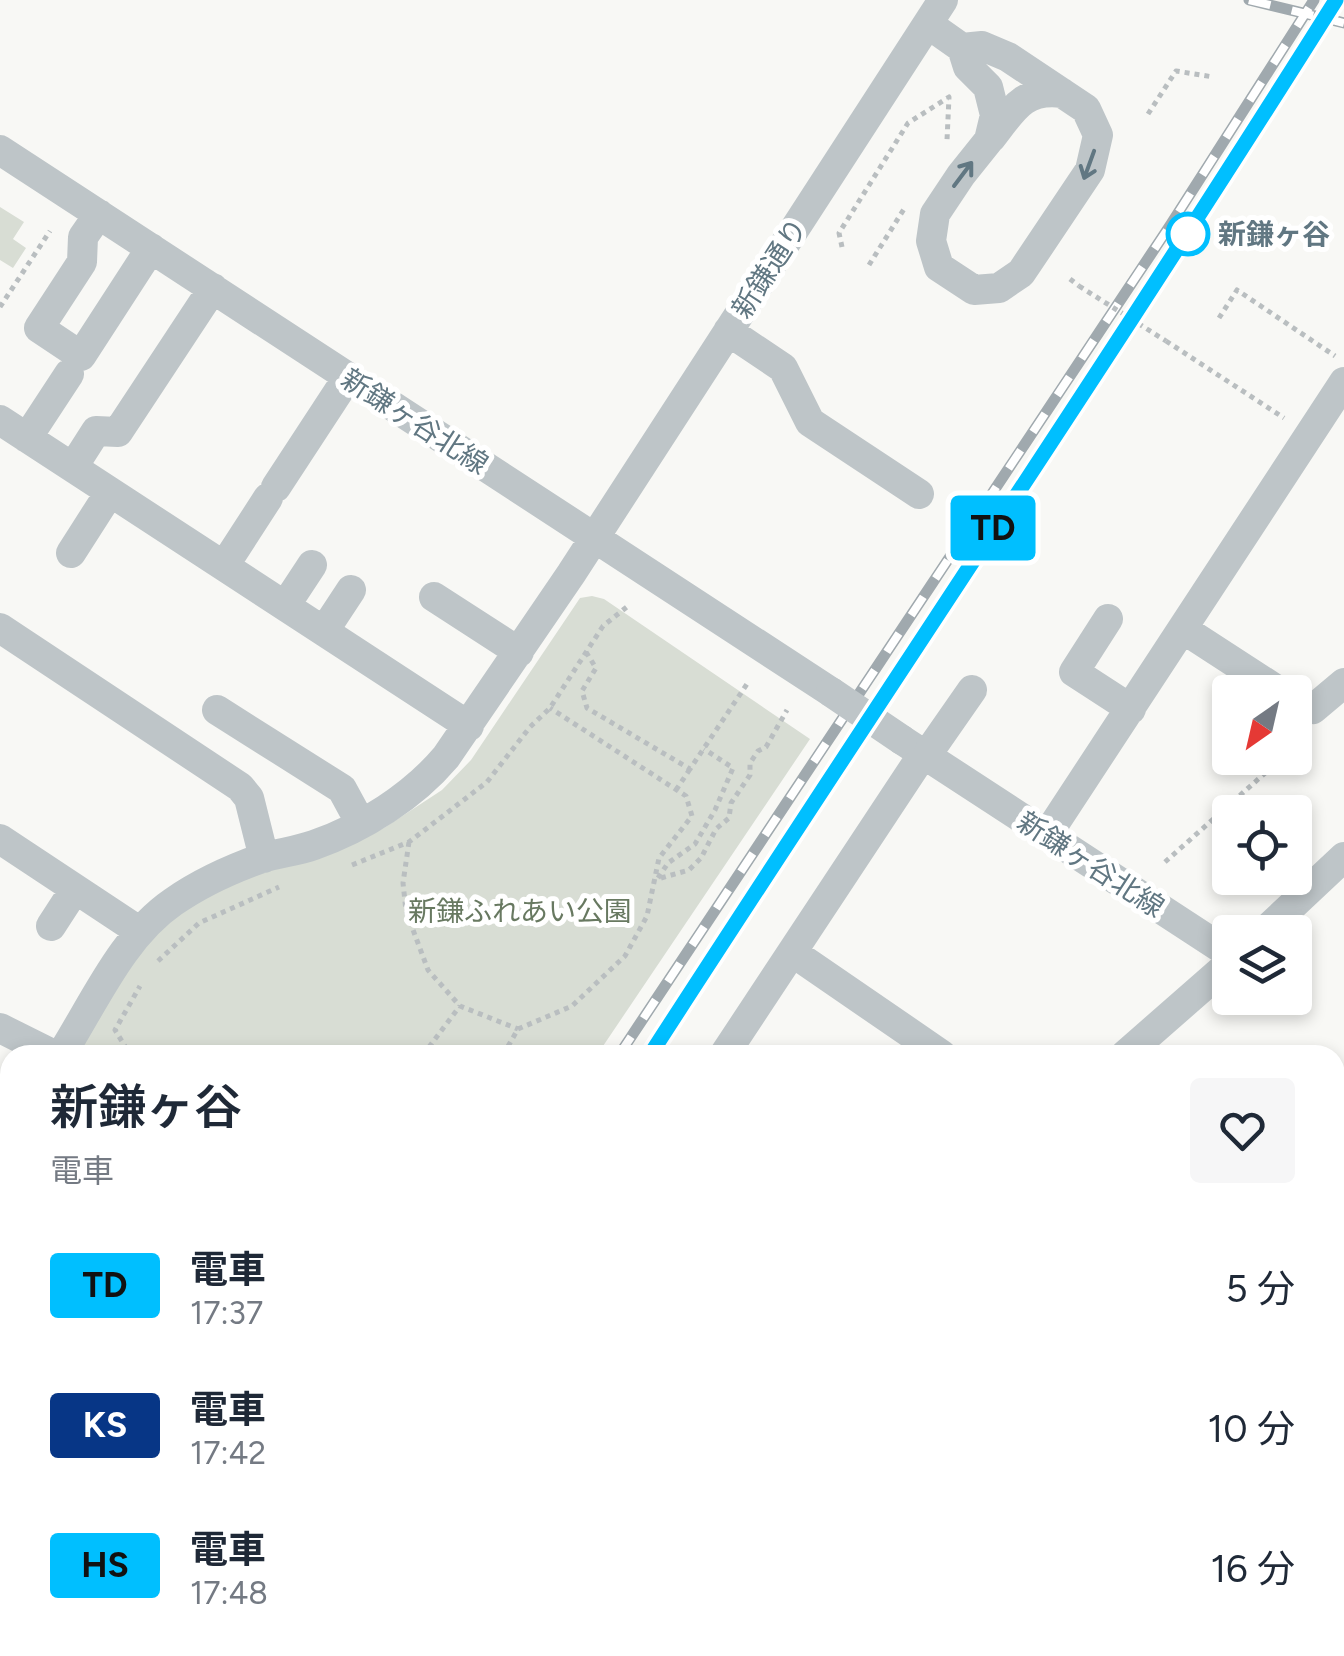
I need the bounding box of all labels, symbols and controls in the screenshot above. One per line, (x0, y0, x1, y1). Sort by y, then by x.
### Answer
one-way arrow (1079, 149, 1097, 180)
one-way arrow (952, 161, 973, 188)
street label: 新鎌通り (724, 212, 814, 324)
marker: 新鎌ヶ谷 (1167, 213, 1209, 255)
place label: 新鎌ヶ谷 (1218, 217, 1330, 251)
street label: 新鎌ヶ谷北線 (335, 361, 495, 481)
line badge: TD (948, 496, 1038, 560)
text: TD (971, 507, 1015, 549)
north arrow (1212, 675, 1312, 775)
map controls (1212, 675, 1312, 1015)
button: locate (1212, 795, 1312, 895)
street label: 新鎌ヶ谷北線 (1011, 804, 1171, 924)
park label: 新鎌ふれあい公園 (408, 894, 632, 928)
button: layers (1212, 915, 1312, 1015)
text: 新鎌ヶ谷 (50, 1078, 242, 1136)
button: heart (1190, 1078, 1295, 1183)
text: 電車 (50, 1152, 114, 1190)
text: 電車 (190, 1247, 266, 1293)
text: TD (83, 1264, 127, 1306)
text: 5 分 (1226, 1266, 1295, 1312)
text: 17:37 (190, 1294, 263, 1332)
text: 電車 (190, 1387, 266, 1433)
text: KS (83, 1404, 127, 1446)
text: 10 分 (1208, 1406, 1295, 1452)
text: 17:42 (190, 1434, 266, 1472)
text: 電車 (190, 1527, 266, 1573)
text: HS (81, 1544, 129, 1586)
text: 16 分 (1210, 1546, 1295, 1592)
text: 17:48 (190, 1574, 268, 1612)

